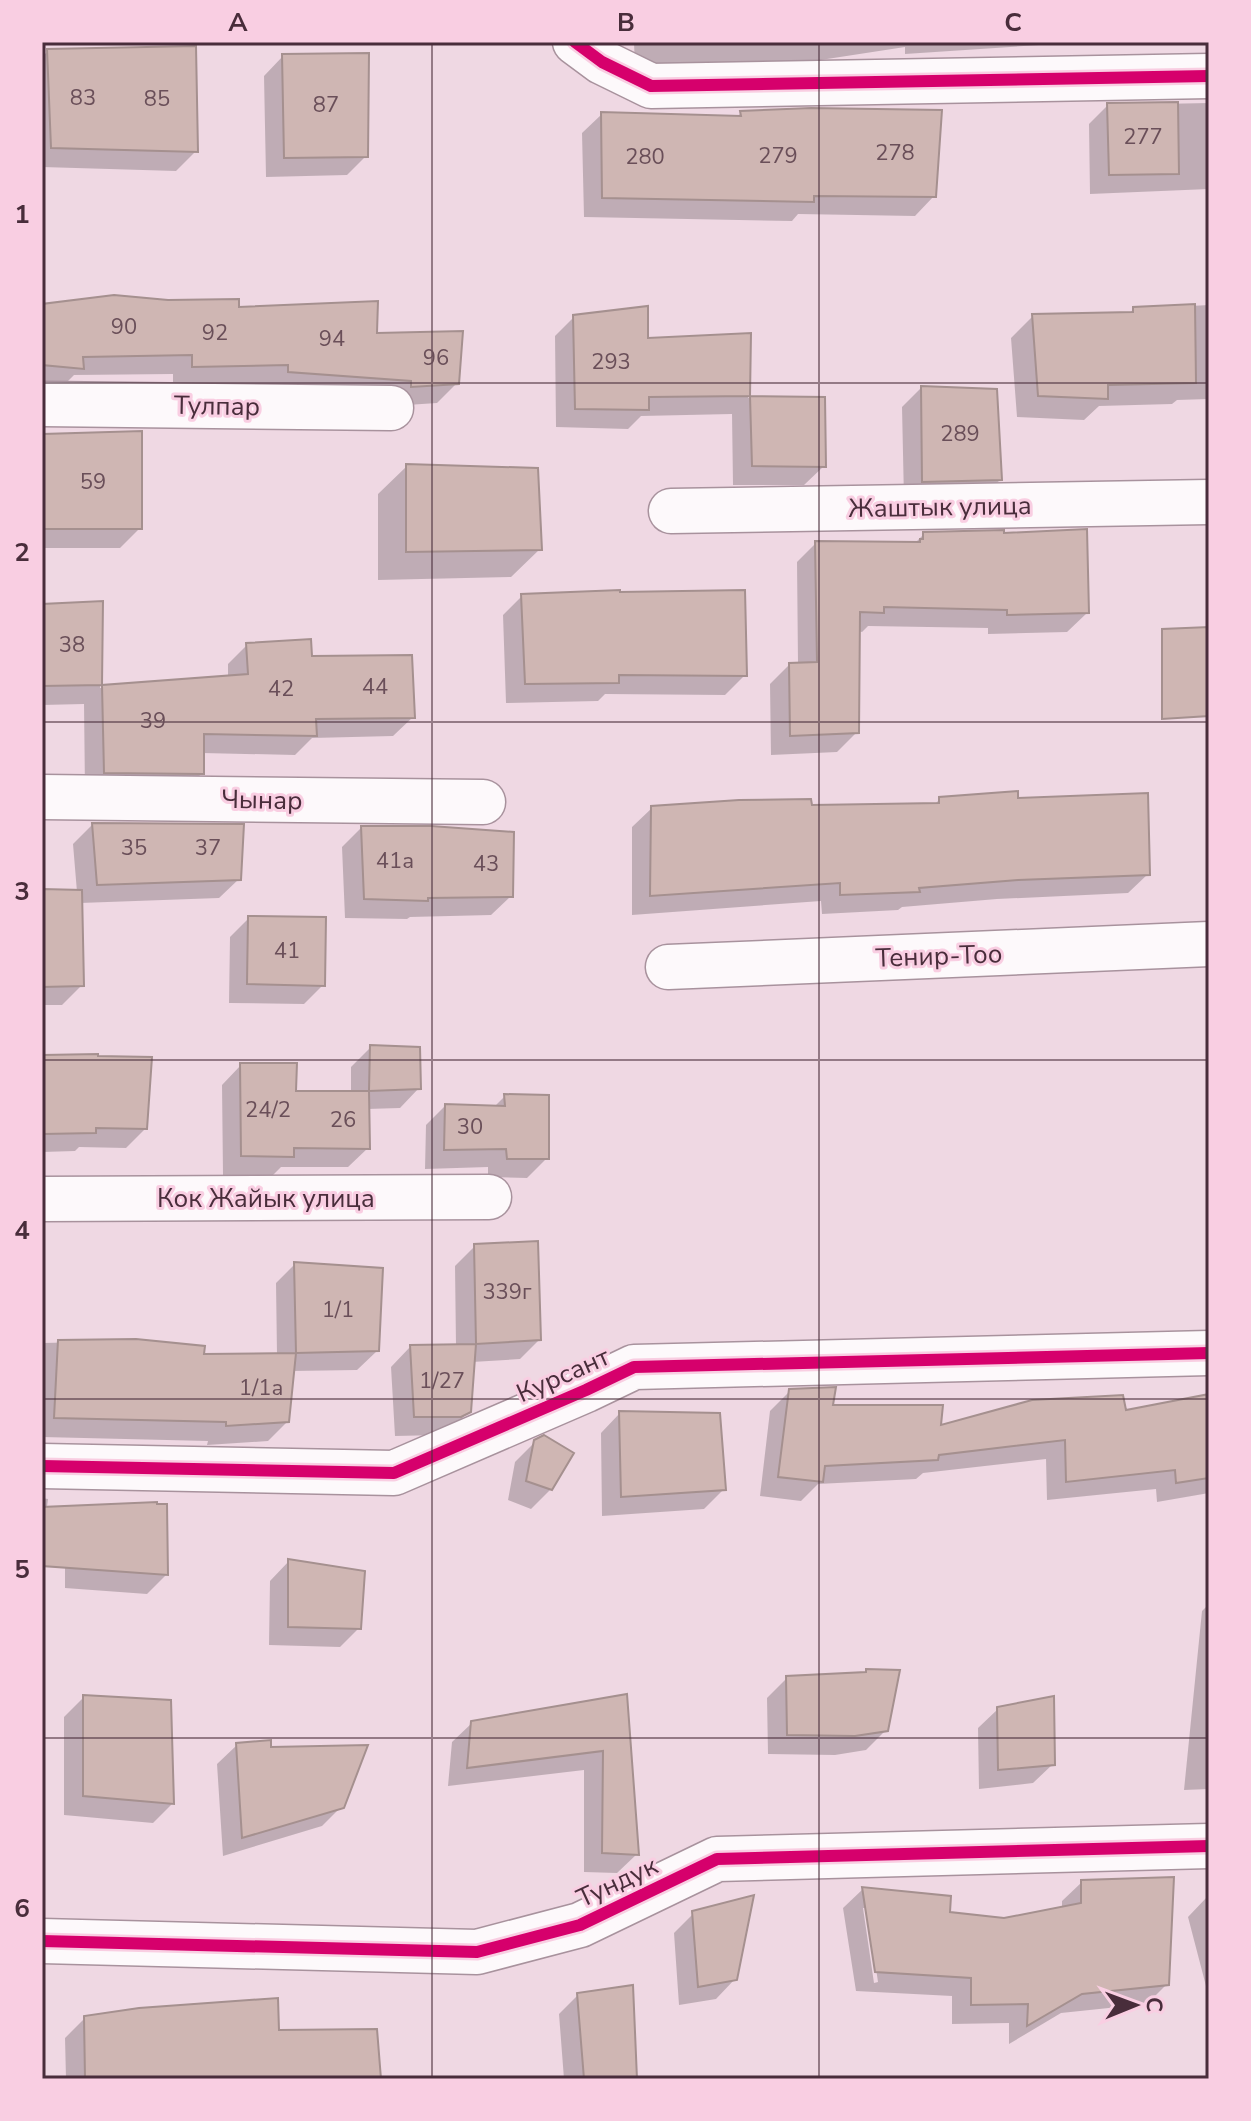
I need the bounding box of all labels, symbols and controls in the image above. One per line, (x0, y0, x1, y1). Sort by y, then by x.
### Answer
text: A (228, 5, 248, 40)
text: B (617, 5, 635, 40)
text: C (1004, 5, 1022, 40)
house number: 83 (70, 83, 96, 113)
house number: 85 (144, 84, 170, 114)
house number: 87 (313, 90, 339, 120)
house number: 277 (1123, 122, 1163, 152)
house number: 278 (875, 138, 915, 168)
house number: 279 (758, 141, 798, 171)
house number: 280 (625, 142, 665, 172)
text: 1 (14, 197, 30, 232)
house number: 90 (111, 312, 137, 342)
house number: 92 (202, 318, 228, 348)
house number: 94 (319, 324, 345, 354)
house number: 96 (423, 343, 449, 373)
house number: 293 (591, 347, 631, 377)
street label: Тулпар (174, 388, 260, 424)
house number: 289 (940, 419, 980, 449)
house number: 59 (80, 467, 106, 497)
street label: Жаштык улица (848, 488, 1032, 526)
text: 2 (14, 535, 30, 570)
house number: 38 (59, 630, 85, 660)
house number: 44 (362, 672, 388, 702)
house number: 42 (268, 674, 294, 704)
house number: 39 (140, 706, 166, 736)
street label: Чынар (221, 782, 303, 818)
house number: 35 (121, 833, 147, 863)
house number: 37 (195, 833, 221, 863)
house number: 41а (376, 846, 414, 876)
house number: 43 (473, 849, 499, 879)
text: 3 (14, 874, 30, 909)
house number: 41 (274, 936, 300, 966)
street label: Тенир-Тоо (875, 936, 1003, 976)
house number: 24/2 (245, 1095, 291, 1125)
house number: 26 (330, 1105, 356, 1135)
house number: 30 (457, 1112, 483, 1142)
street label: Кок Жайык улица (157, 1181, 375, 1216)
text: 4 (14, 1213, 30, 1248)
house number: 339г (482, 1277, 532, 1307)
house number: 1/1 (322, 1295, 354, 1325)
street label: Курсант (511, 1339, 615, 1411)
house number: 1/27 (419, 1366, 465, 1396)
house number: 1/1а (239, 1373, 283, 1403)
text: 5 (14, 1552, 30, 1587)
street label: Тундук (571, 1848, 663, 1916)
text: 6 (14, 1891, 30, 1926)
north arrow (1095, 1965, 1175, 2045)
text: С (1139, 1997, 1169, 2012)

